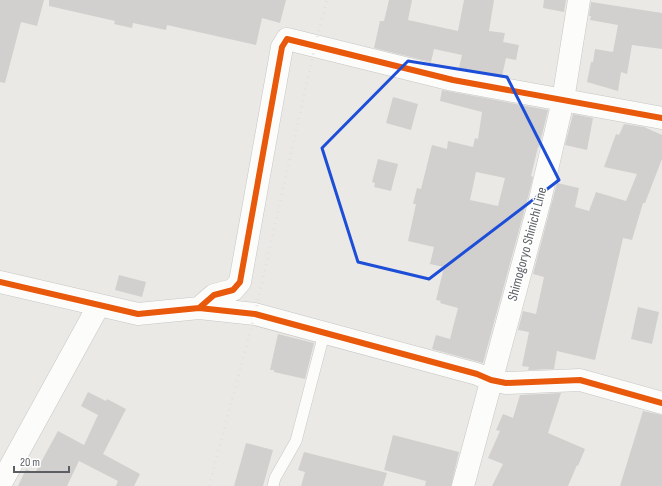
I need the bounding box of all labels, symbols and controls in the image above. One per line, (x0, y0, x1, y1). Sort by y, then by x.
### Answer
street label: Shimogoryo Shinichi Line (504, 185, 550, 303)
scale bar (14, 448, 69, 474)
text: 20 m (20, 455, 40, 470)

